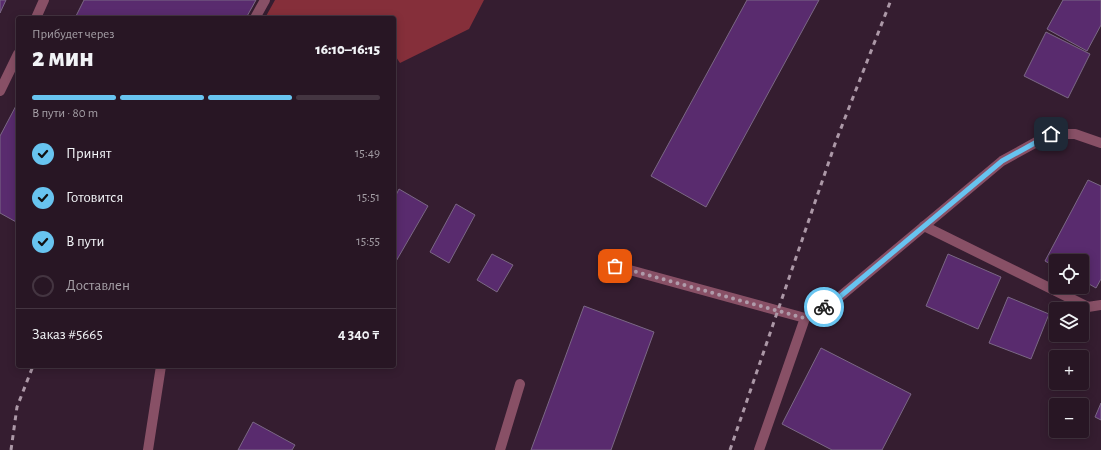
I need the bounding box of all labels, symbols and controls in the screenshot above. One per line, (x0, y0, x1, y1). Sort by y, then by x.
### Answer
text: Прибудет через (32, 28, 114, 41)
text: 16:10–16:15 (315, 42, 380, 57)
text: 2 мин (32, 45, 94, 71)
text: В пути · 80 m (32, 107, 98, 120)
pin (1034, 117, 1068, 151)
icon: home (1040, 123, 1062, 145)
icon: check (32, 143, 54, 165)
text: Принят (66, 146, 111, 161)
text: 15:49 (355, 147, 380, 160)
icon: check (32, 187, 54, 209)
text: Готовится (66, 190, 123, 205)
text: 15:51 (357, 191, 380, 204)
icon: check (32, 231, 54, 253)
text: В пути (66, 234, 104, 249)
text: 15:55 (356, 235, 380, 248)
pin (598, 249, 632, 283)
map controls (1049, 254, 1089, 438)
button: locate (1049, 254, 1089, 294)
icon: bag (604, 255, 626, 277)
text: Доставлен (66, 278, 130, 293)
courier (804, 287, 844, 327)
icon: bike (813, 296, 835, 318)
button: layers (1049, 302, 1089, 342)
text: Заказ #5665 (32, 327, 103, 342)
text: 4 340 ₸ (338, 327, 380, 342)
button: + (1049, 350, 1089, 390)
button: − (1049, 398, 1089, 438)

